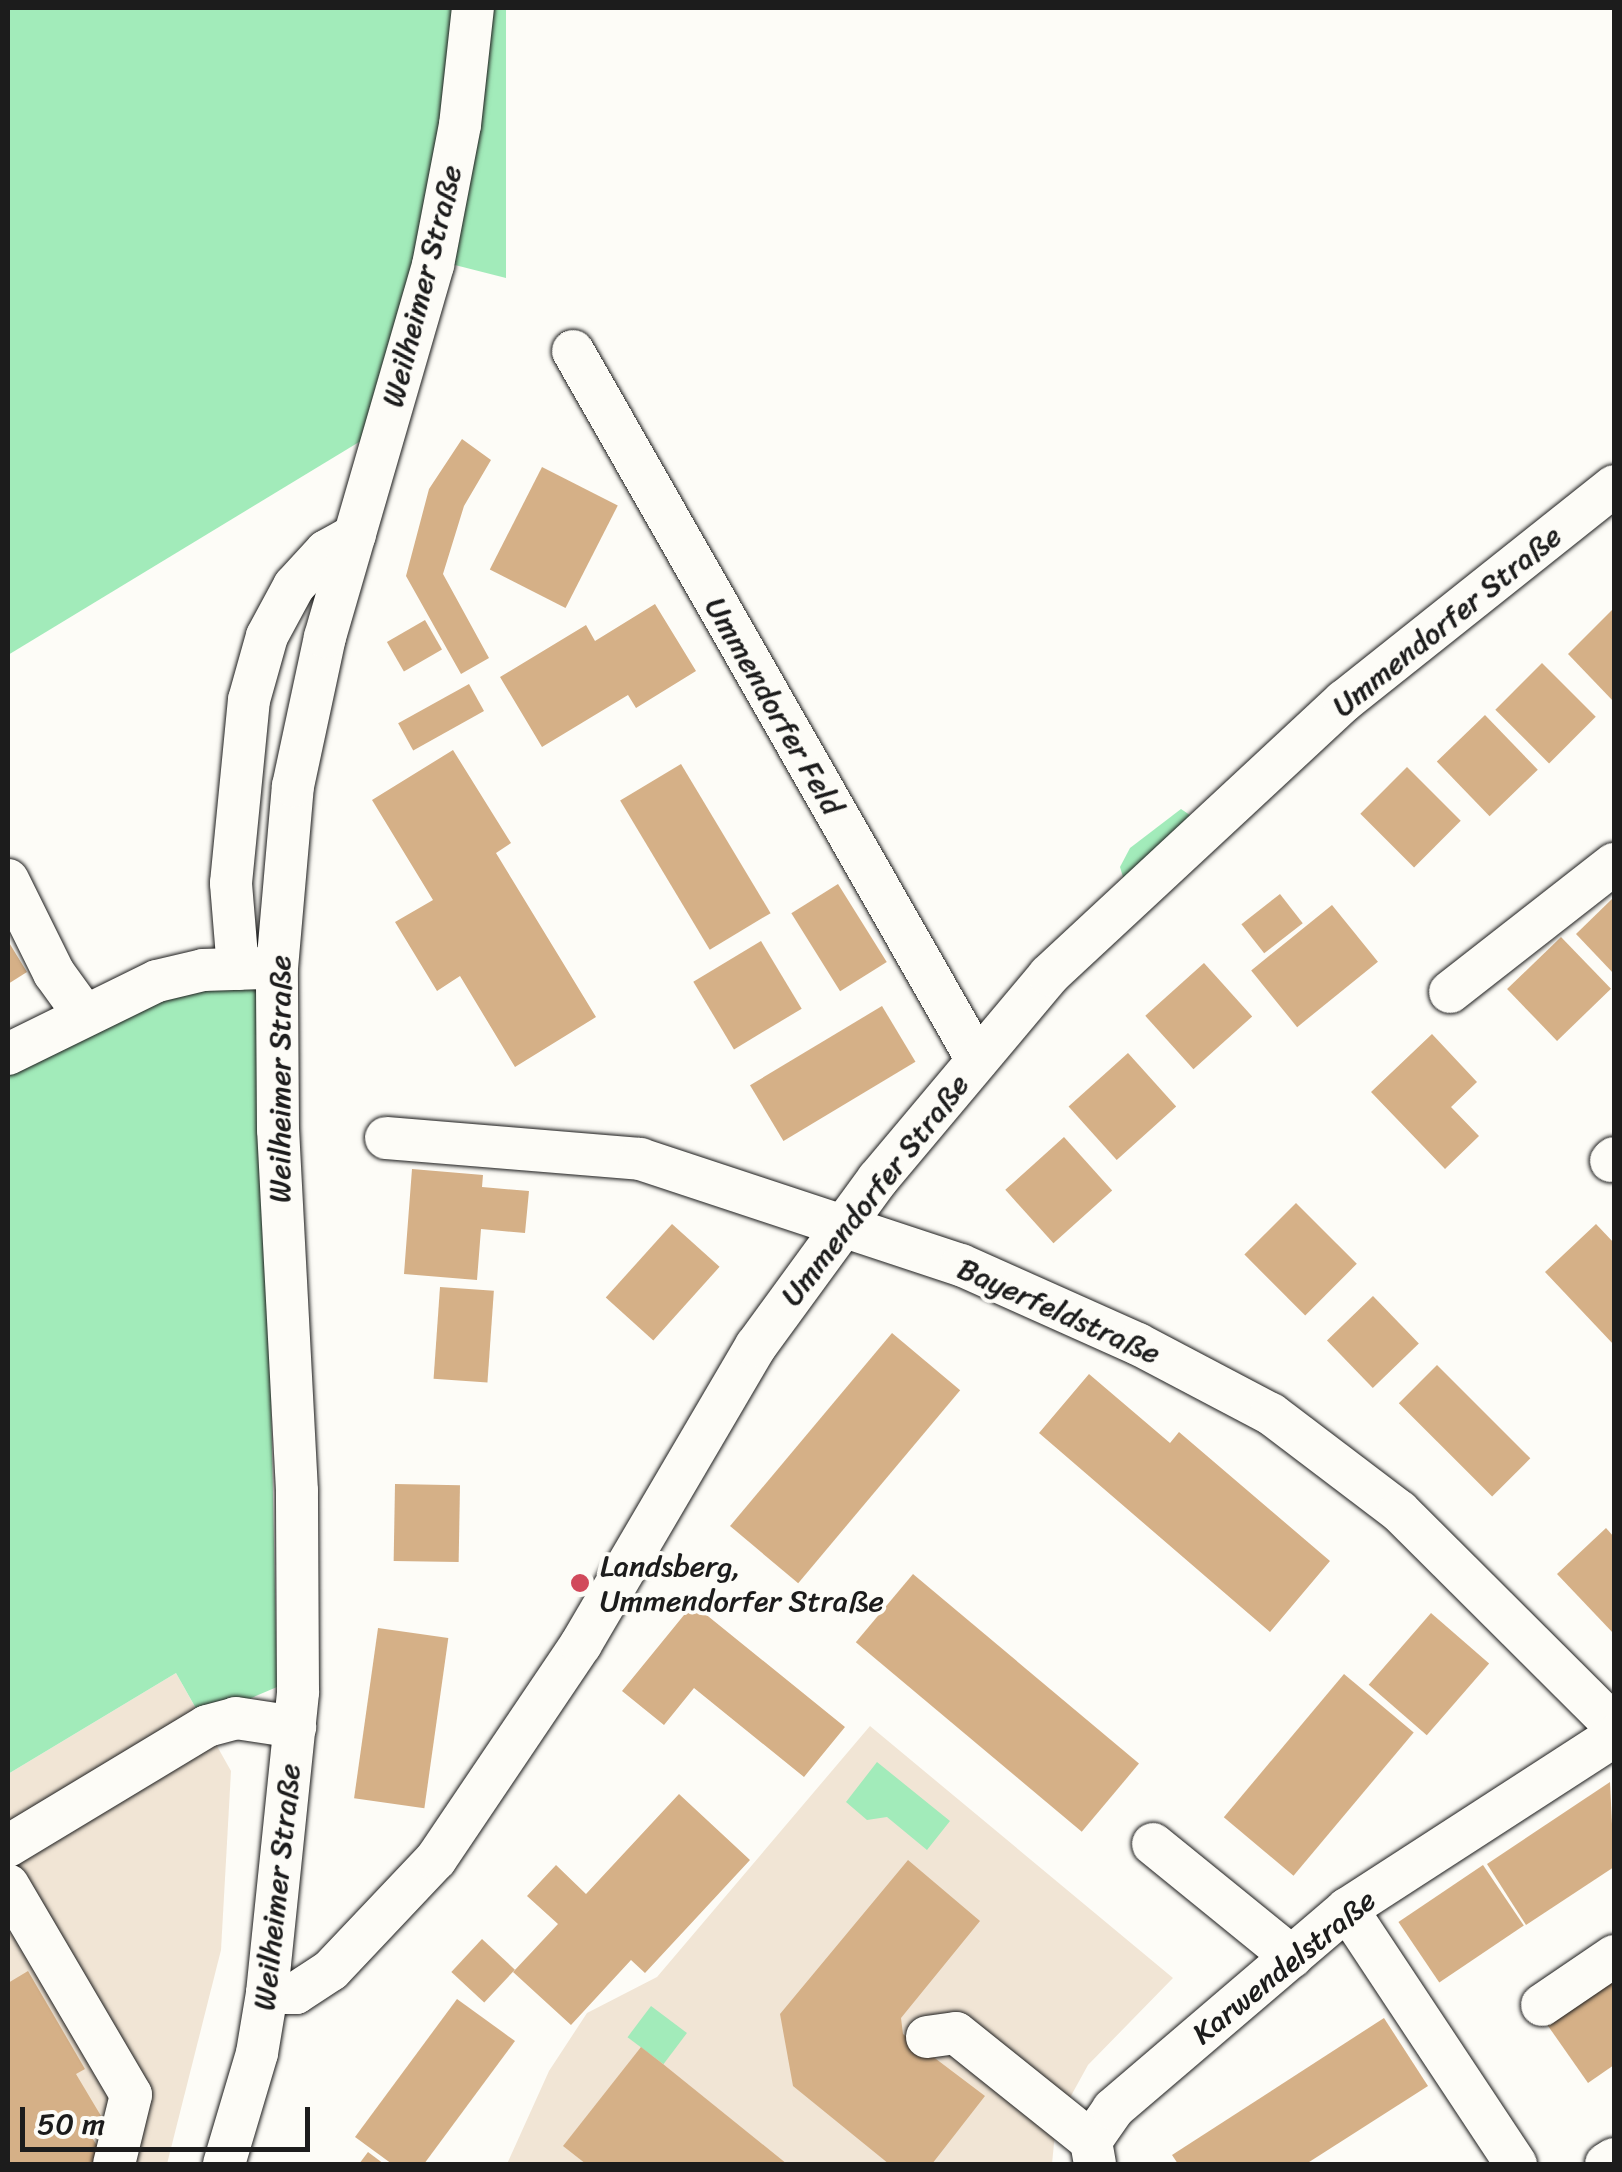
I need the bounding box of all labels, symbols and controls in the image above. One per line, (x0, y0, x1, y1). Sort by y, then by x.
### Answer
street label: Weilheimer Straße (375, 161, 469, 411)
street label: Ummendorfer Straße (1325, 518, 1569, 724)
street label: Ummendorfer Feld (697, 591, 851, 821)
street label: Weilheimer Straße (262, 955, 298, 1203)
street label: Ummendorfer Straße (773, 1067, 977, 1313)
street label: Bayerfeldstraße (952, 1250, 1166, 1372)
place label: Landsberg, Ummendorfer Straße (600, 1548, 884, 1618)
marker: Landsberg, Ummendorfer Straße (569, 1572, 591, 1594)
street label: Weilheimer Straße (246, 1762, 308, 2012)
street label: Karwendelstraße (1185, 1882, 1383, 2052)
scale bar (25, 2087, 315, 2149)
text: 50 m (37, 2097, 105, 2151)

